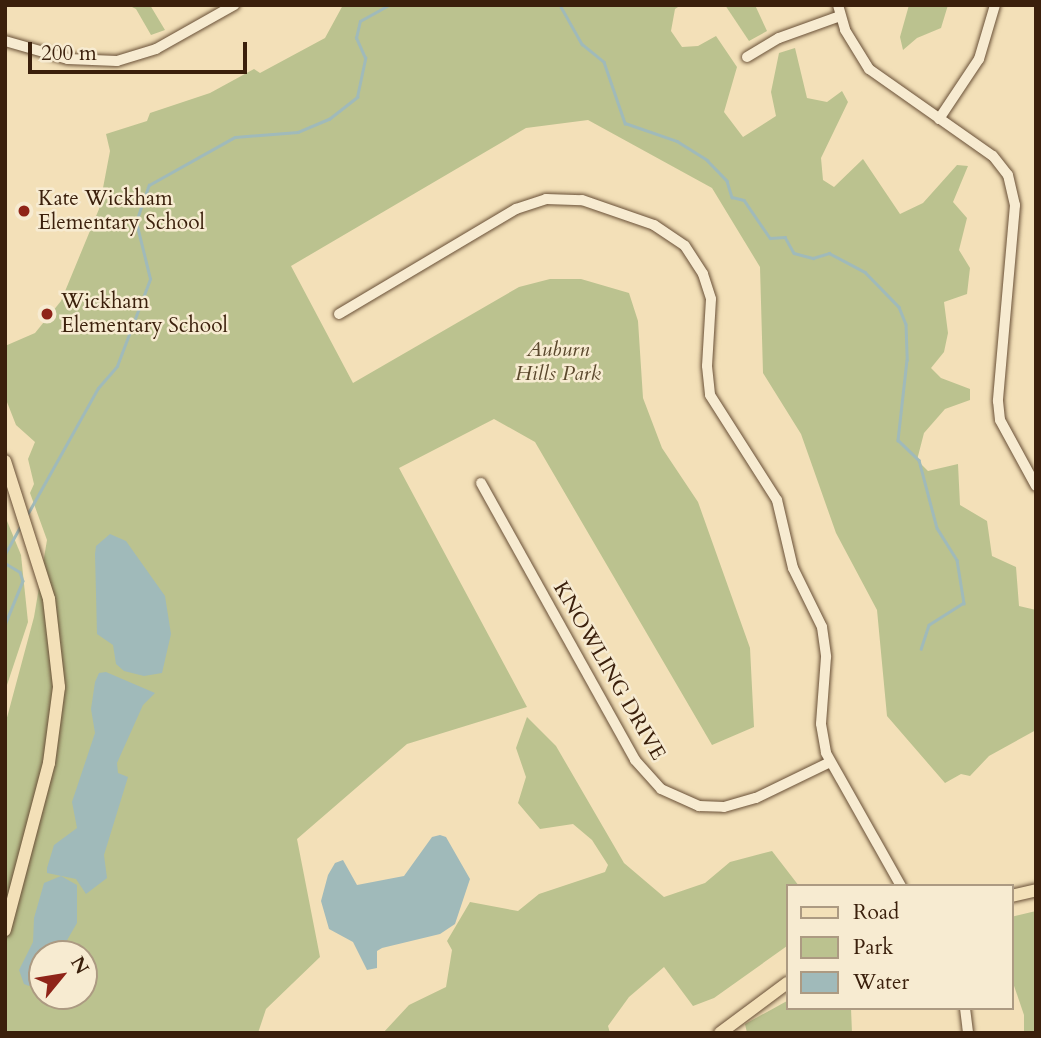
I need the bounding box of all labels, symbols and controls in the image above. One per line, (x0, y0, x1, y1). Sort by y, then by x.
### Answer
scale bar (32, 28, 250, 72)
text: 200 m (41, 39, 97, 68)
place label: Kate Wickham Elementary School (38, 186, 205, 236)
marker: Kate Wickham Elementary School (16, 203, 32, 219)
place label: Wickham Elementary School (61, 289, 228, 339)
marker: Wickham Elementary School (39, 306, 55, 322)
park label: Auburn Hills Park (515, 337, 601, 387)
street label: KNOWLING DRIVE (548, 577, 670, 765)
legend (786, 884, 1013, 1010)
text: Road (853, 898, 899, 927)
text: Park (853, 933, 893, 962)
north arrow (28, 940, 98, 1010)
text: N (64, 952, 95, 979)
text: Water (853, 968, 909, 997)

